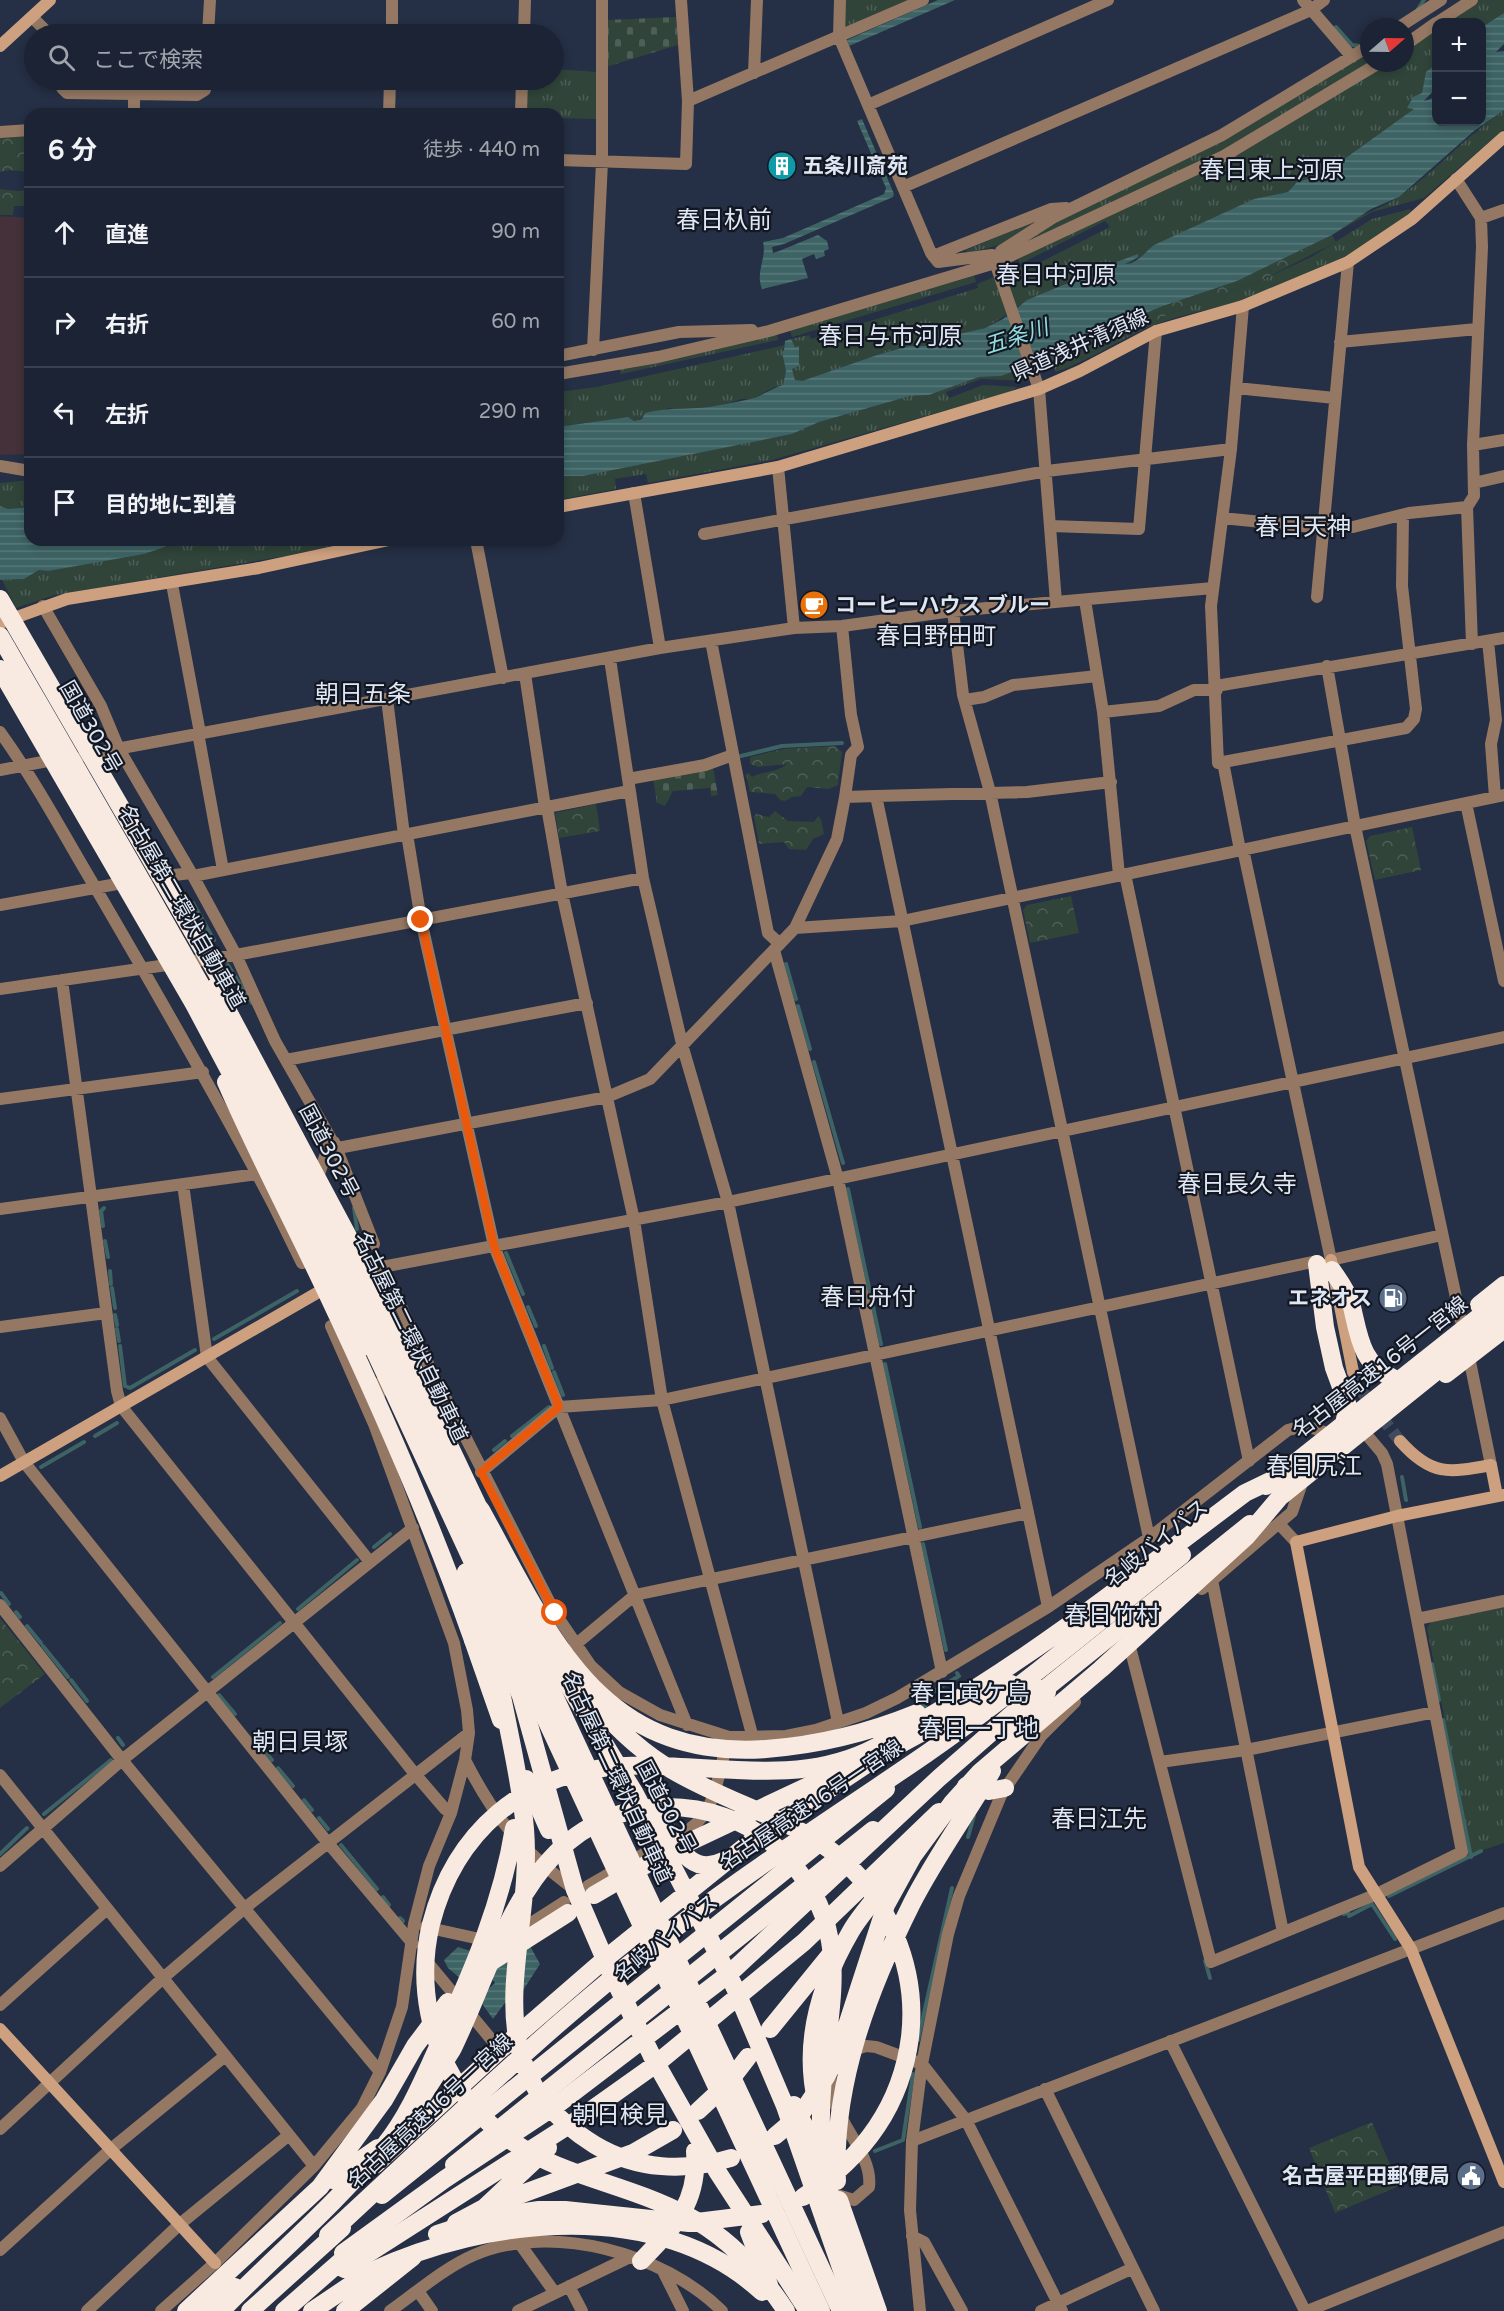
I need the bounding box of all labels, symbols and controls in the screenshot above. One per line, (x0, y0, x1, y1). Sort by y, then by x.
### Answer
north arrow (1360, 18, 1414, 72)
map controls (1432, 18, 1486, 126)
button: + (1432, 18, 1486, 72)
search box (24, 24, 564, 90)
icon: search (45, 41, 78, 74)
text: ここで検索 (93, 47, 203, 73)
button: − (1432, 72, 1486, 126)
text: 6 分 (48, 135, 97, 166)
text: 徒歩 · 440 m (423, 138, 540, 162)
building icon: 五条川斎苑 (766, 150, 798, 182)
place label: 五条川斎苑 (803, 154, 908, 179)
district label: 春日東上河原 (1200, 156, 1344, 185)
district label: 春日杁前 (676, 206, 772, 235)
icon: ahead (48, 216, 81, 249)
text: 90 m (491, 220, 540, 244)
text: 直進 (105, 222, 149, 248)
district label: 春日中河原 (996, 261, 1116, 290)
street label: 県道浅井清須線 (1008, 304, 1152, 387)
icon: right (48, 306, 81, 339)
text: 60 m (491, 310, 540, 334)
text: 右折 (105, 312, 149, 338)
water label: 五条川 (981, 314, 1054, 360)
district label: 春日与市河原 (818, 322, 962, 351)
icon: left (48, 396, 81, 429)
text: 290 m (479, 400, 540, 424)
text: 左折 (105, 402, 149, 428)
icon: arrive (48, 486, 81, 519)
text: 目的地に到着 (105, 492, 237, 518)
district label: 春日天神 (1255, 513, 1351, 542)
cafe icon: コーヒーハウス ブルー (798, 589, 830, 621)
place label: コーヒーハウス ブルー (835, 593, 1050, 618)
district label: 春日野田町 (876, 622, 996, 651)
street label: 国道302号 (54, 677, 127, 778)
district label: 朝日五条 (315, 680, 411, 709)
street label: 名古屋第二環状自動車道 (113, 801, 250, 1014)
route end (407, 906, 433, 932)
street label: 国道302号 (293, 1100, 364, 1202)
district label: 春日長久寺 (1177, 1170, 1297, 1199)
street label: 名古屋第二環状自動車道 (349, 1228, 472, 1447)
fuel station icon: エネオス (1377, 1282, 1409, 1314)
district label: 春日舟付 (820, 1283, 916, 1312)
place label: エネオス (1288, 1286, 1372, 1311)
street label: 名古屋高速16号一宮線 (1288, 1291, 1473, 1444)
district label: 春日尻江 (1266, 1452, 1362, 1481)
street label: 名岐バイパス (1100, 1494, 1213, 1593)
route start (541, 1599, 567, 1625)
district label: 春日竹村 (1064, 1601, 1160, 1630)
street label: 名古屋第二環状自動車道 (556, 1668, 677, 1888)
district label: 春日寅ケ島 (910, 1679, 1030, 1708)
district label: 春日一丁地 (919, 1715, 1039, 1744)
district label: 朝日貝塚 (252, 1728, 348, 1757)
street label: 名古屋高速16号一宮線 (715, 1735, 908, 1876)
street label: 国道302号 (630, 1756, 701, 1858)
district label: 春日江先 (1051, 1805, 1147, 1834)
street label: 名岐バイパス (610, 1889, 723, 1988)
street label: 名古屋高速16号一宮線 (343, 2029, 518, 2194)
district label: 朝日検見 (572, 2101, 668, 2130)
public building icon: 名古屋平田郵便局 (1455, 2160, 1487, 2192)
place label: 名古屋平田郵便局 (1282, 2164, 1450, 2189)

